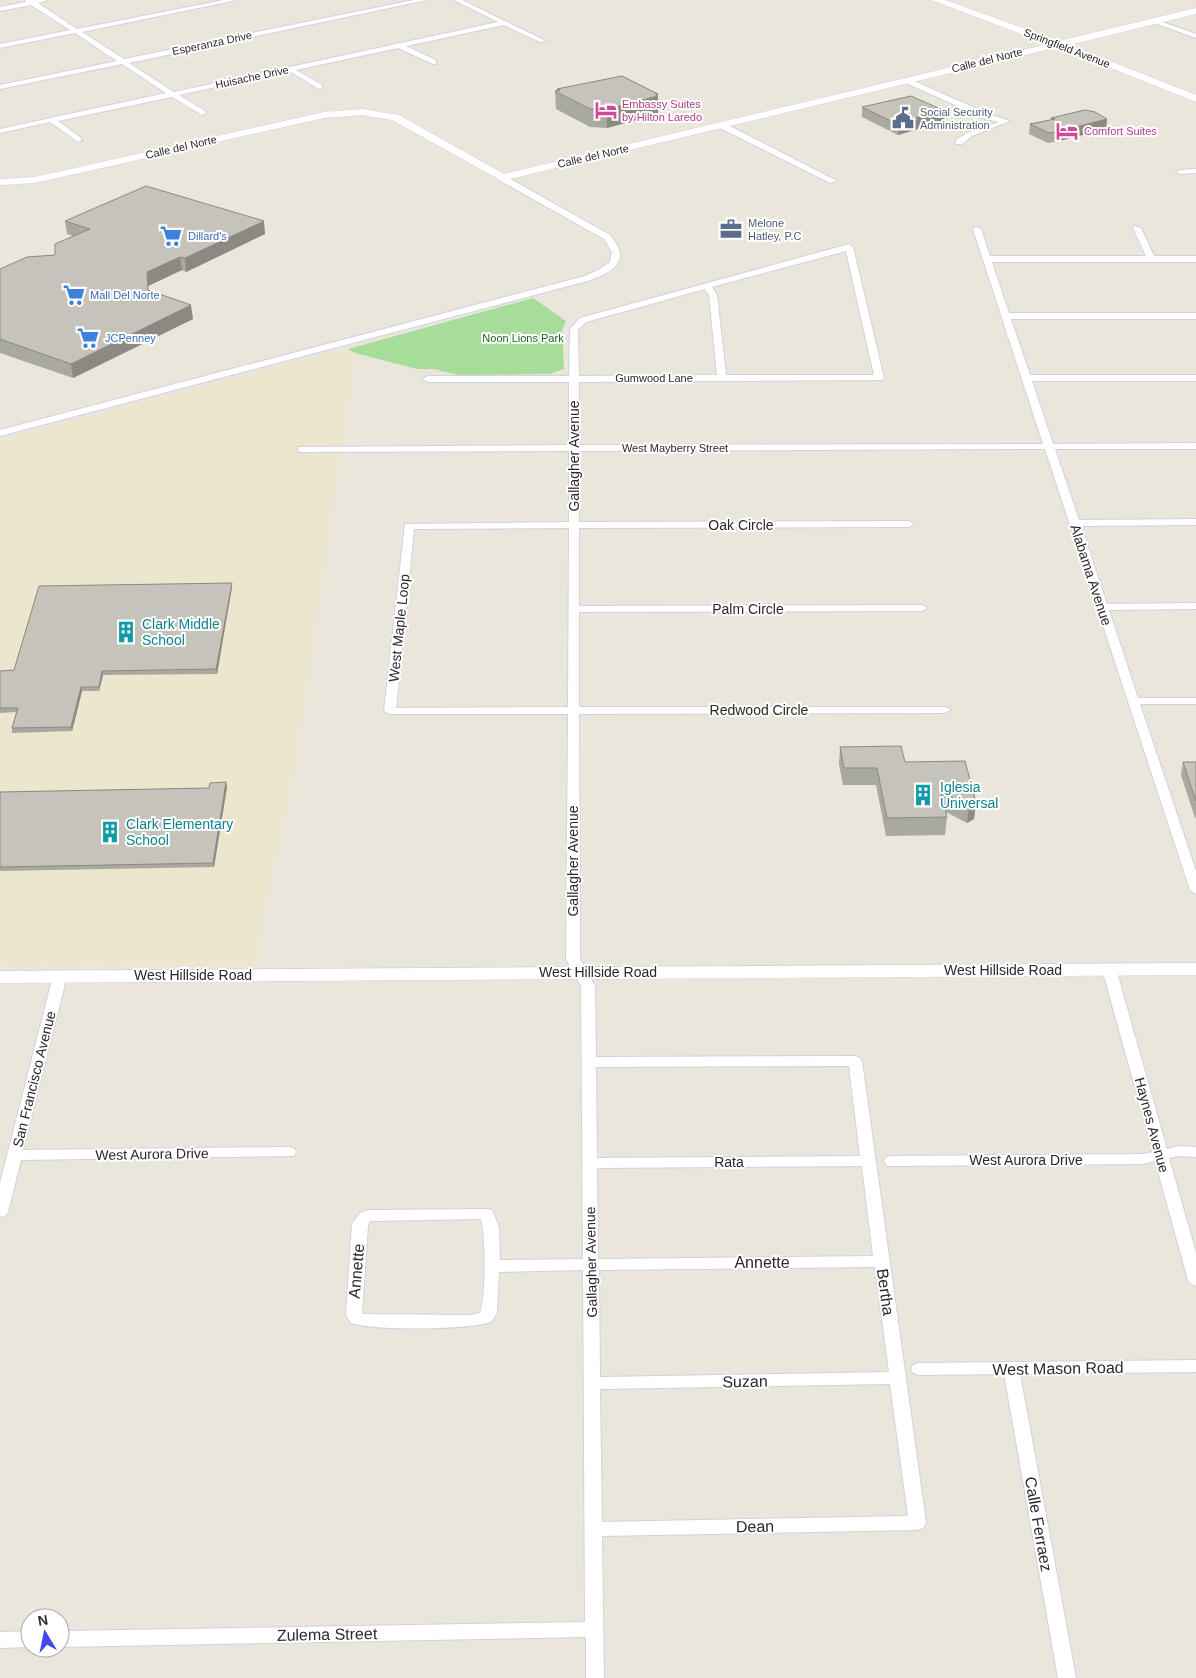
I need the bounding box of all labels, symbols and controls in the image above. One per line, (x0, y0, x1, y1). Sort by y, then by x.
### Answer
street label: Springfield Avenue (1022, 26, 1112, 70)
street label: Esperanza Drive (171, 29, 253, 57)
street label: Calle del Norte (950, 45, 1024, 75)
street label: Huisache Drive (214, 63, 290, 91)
hotel icon: Embassy Suites by Hilton Laredo (593, 97, 619, 123)
place label: Embassy Suites by Hilton Laredo (622, 98, 702, 123)
public building icon: Social Security Administration (890, 105, 916, 131)
place label: Social Security Administration (920, 106, 993, 131)
hotel icon: Comfort Suites (1054, 118, 1080, 144)
place label: Comfort Suites (1084, 125, 1157, 137)
street label: Calle del Norte (144, 133, 218, 161)
street label: Calle del Norte (556, 142, 630, 170)
office icon: Melone Hatley, P.C (718, 216, 744, 242)
place label: Melone Hatley, P.C (748, 217, 801, 242)
supermarket icon: Dillard's (158, 223, 184, 249)
place label: Dillard's (188, 230, 227, 242)
supermarket icon: Mall Del Norte (61, 282, 87, 308)
place label: Mall Del Norte (90, 289, 160, 301)
supermarket icon: JCPenney (75, 325, 101, 351)
place label: JCPenney (105, 332, 156, 344)
park label: Noon Lions Park (482, 332, 564, 344)
street label: Gumwood Lane (615, 372, 693, 384)
street label: Gallagher Avenue (566, 400, 582, 512)
street label: West Mayberry Street (622, 442, 728, 454)
street label: Oak Circle (708, 517, 774, 533)
street label: Alabama Avenue (1067, 522, 1115, 628)
street label: West Maple Loop (385, 573, 413, 683)
street label: Palm Circle (712, 601, 784, 617)
place label: Clark Middle School (142, 616, 220, 648)
building icon: Clark Middle School (113, 619, 139, 645)
street label: Redwood Circle (710, 702, 809, 718)
place label: Iglesia Universal (940, 779, 998, 811)
building icon: Iglesia Universal (910, 782, 936, 808)
street label: Gallagher Avenue (565, 805, 581, 917)
place label: Clark Elementary School (126, 816, 233, 848)
building icon: Clark Elementary School (97, 819, 123, 845)
street label: West Hillside Road (944, 962, 1062, 978)
street label: West Hillside Road (539, 964, 657, 980)
street label: West Hillside Road (134, 967, 252, 983)
street label: San Francisco Avenue (9, 1009, 59, 1149)
street label: Haynes Avenue (1132, 1076, 1172, 1175)
street label: West Aurora Drive (95, 1145, 209, 1163)
street label: West Aurora Drive (969, 1152, 1083, 1168)
street label: Rata (714, 1154, 744, 1170)
street label: Gallagher Avenue (582, 1206, 600, 1318)
street label: Annette (346, 1243, 367, 1299)
street label: Annette (734, 1254, 790, 1271)
street label: Bertha (874, 1268, 897, 1317)
street label: West Mason Road (992, 1359, 1124, 1378)
street label: Suzan (722, 1373, 768, 1390)
street label: Calle Ferraez (1022, 1475, 1055, 1573)
street label: Dean (736, 1518, 774, 1535)
north arrow (20, 1608, 70, 1658)
text: N (36, 1611, 49, 1629)
street label: Zulema Street (277, 1625, 378, 1644)

